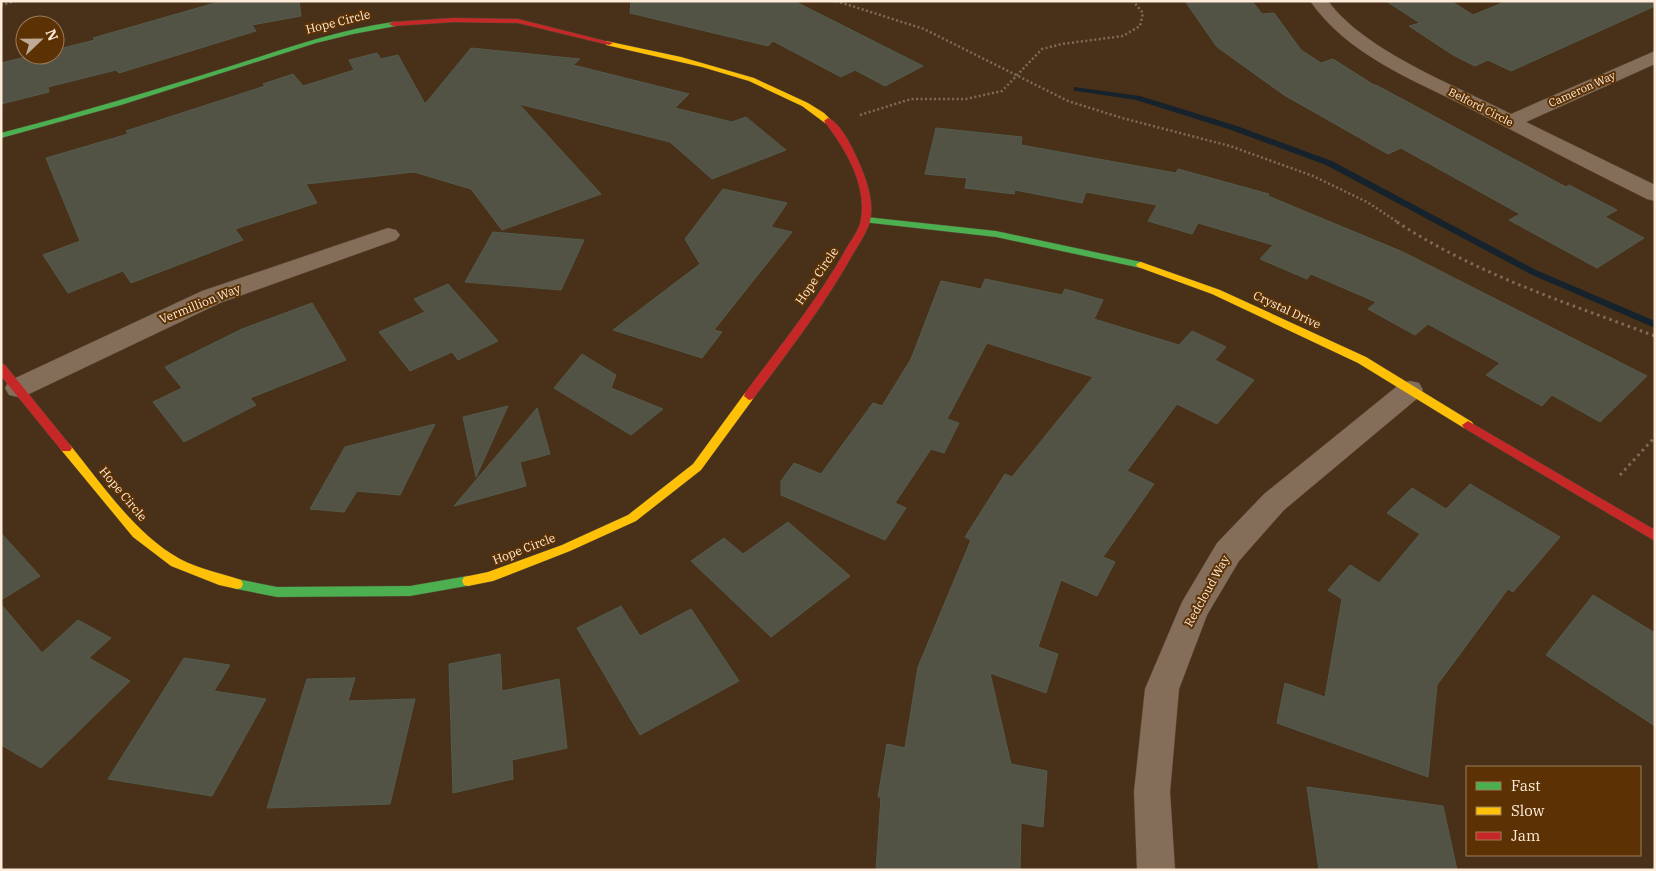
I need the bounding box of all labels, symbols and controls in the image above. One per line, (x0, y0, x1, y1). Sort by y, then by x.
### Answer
street label: Hope Circle (304, 6, 372, 37)
north arrow (15, 15, 65, 65)
text: N (42, 27, 62, 44)
street label: Cameron Way (1546, 68, 1618, 110)
street label: Belford Circle (1446, 85, 1516, 129)
street label: Hope Circle (792, 244, 841, 307)
street label: Vermillion Way (157, 280, 243, 327)
street label: Crystal Drive (1251, 287, 1323, 332)
street label: Hope Circle (96, 464, 150, 524)
street label: Hope Circle (490, 530, 557, 567)
street label: Redcloud Way (1181, 552, 1233, 629)
legend (1466, 766, 1641, 856)
text: Fast (1511, 776, 1541, 795)
text: Slow (1511, 801, 1545, 820)
text: Jam (1511, 826, 1540, 845)

